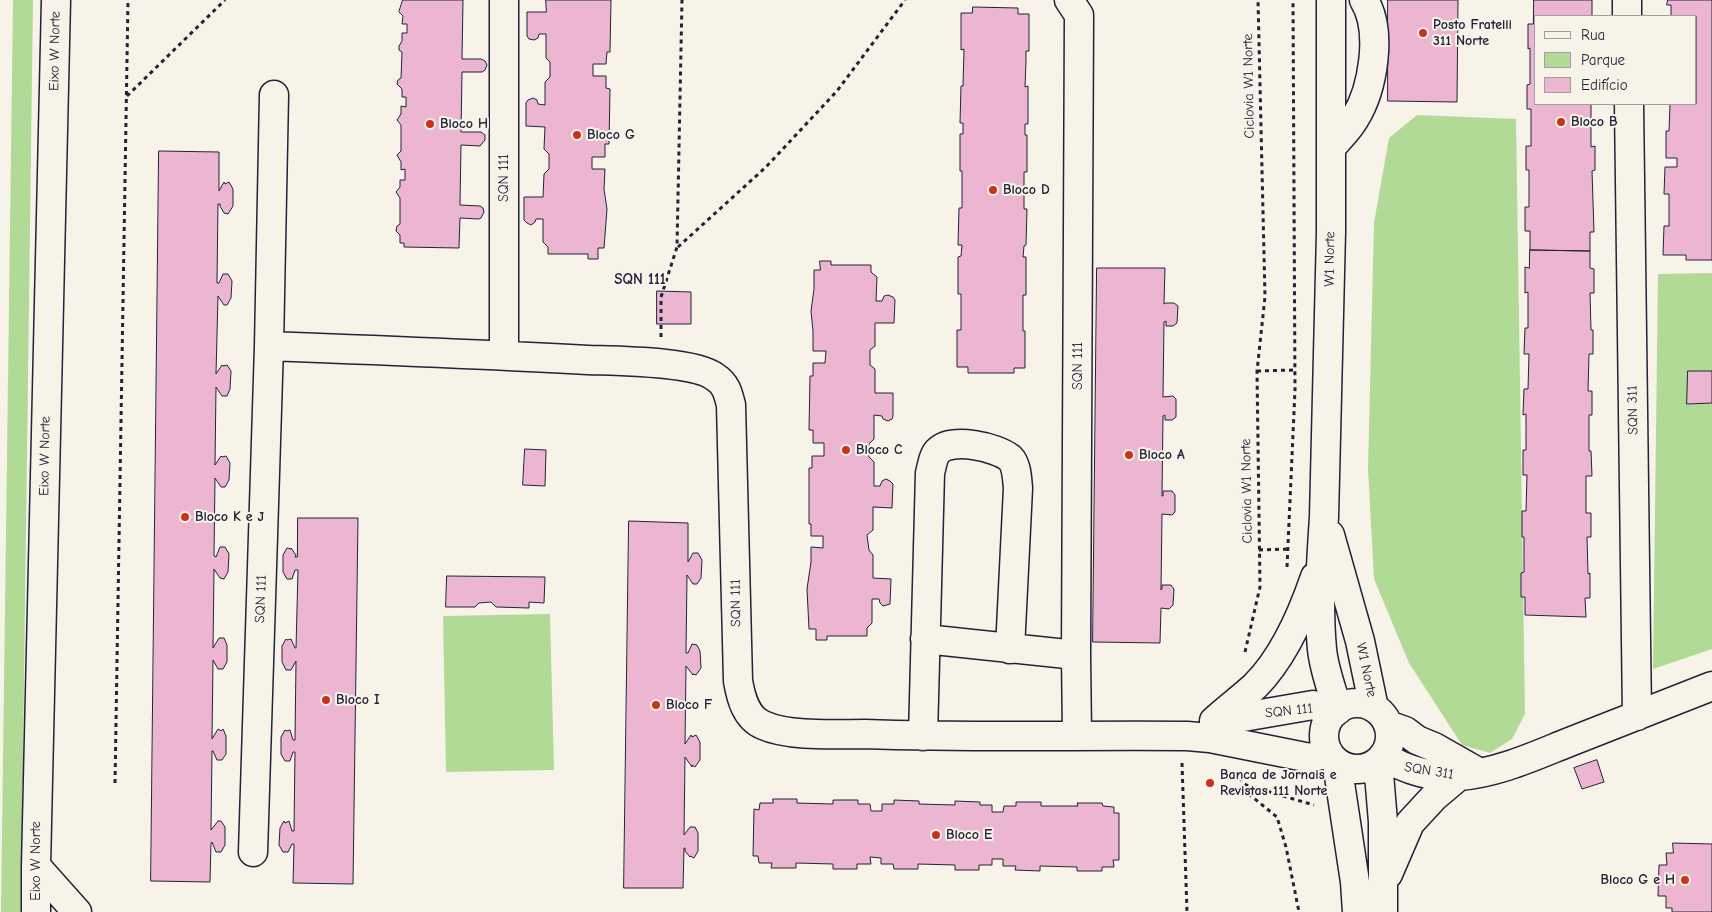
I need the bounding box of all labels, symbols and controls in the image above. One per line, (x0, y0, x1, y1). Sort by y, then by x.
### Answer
street label: Eixo W Norte (46, 11, 64, 91)
legend (1534, 15, 1697, 105)
place label: Posto Fratelli 311 Norte (1433, 17, 1512, 49)
text: Rua (1581, 26, 1605, 44)
marker: Posto Fratelli 311 Norte (1417, 27, 1429, 39)
street label: Ciclovia W1 Norte (1240, 33, 1258, 139)
text: Parque (1581, 51, 1625, 69)
text: Edifício (1581, 76, 1628, 94)
place label: Bloco B (1571, 114, 1617, 130)
place label: Bloco H (440, 116, 488, 132)
marker: Bloco B (1555, 116, 1567, 128)
marker: Bloco H (424, 118, 436, 130)
place label: Bloco G (587, 127, 635, 143)
marker: Bloco G (571, 129, 583, 141)
street label: SQN 111 (496, 154, 512, 202)
place label: Bloco D (1003, 182, 1050, 198)
marker: Bloco D (987, 184, 999, 196)
street label: W1 Norte (1321, 231, 1339, 287)
district label: SQN 111 (614, 271, 666, 289)
street label: SQN 111 (1070, 342, 1086, 390)
street label: SQN 311 (1624, 385, 1642, 435)
street label: Eixo W Norte (36, 416, 54, 496)
street label: Ciclovia W1 Norte (1238, 438, 1256, 544)
place label: Bloco C (856, 442, 902, 458)
marker: Bloco C (840, 444, 852, 456)
place label: Bloco A (1139, 447, 1185, 463)
marker: Bloco A (1123, 449, 1135, 461)
place label: Bloco K e J (195, 509, 264, 525)
marker: Bloco K e J (179, 511, 191, 523)
street label: SQN 111 (252, 575, 270, 623)
street label: SQN 111 (727, 579, 745, 627)
street label: W1 Norte (1352, 641, 1380, 699)
place label: Bloco I (336, 692, 380, 708)
marker: Bloco I (320, 694, 332, 706)
place label: Bloco F (666, 697, 712, 713)
marker: Bloco F (650, 699, 662, 711)
street label: SQN 111 (1264, 700, 1314, 722)
street label: SQN 311 (1403, 759, 1455, 783)
place label: Banca de Jornais e Revistas 111 Norte (1220, 767, 1337, 800)
marker: Banca de Jornais e Revistas 111 Norte (1204, 777, 1216, 789)
street label: Eixo W Norte (28, 821, 44, 901)
place label: Bloco E (946, 827, 992, 843)
marker: Bloco E (930, 829, 942, 841)
place label: Bloco G e H (1600, 872, 1675, 888)
marker: Bloco G e H (1679, 874, 1691, 886)

